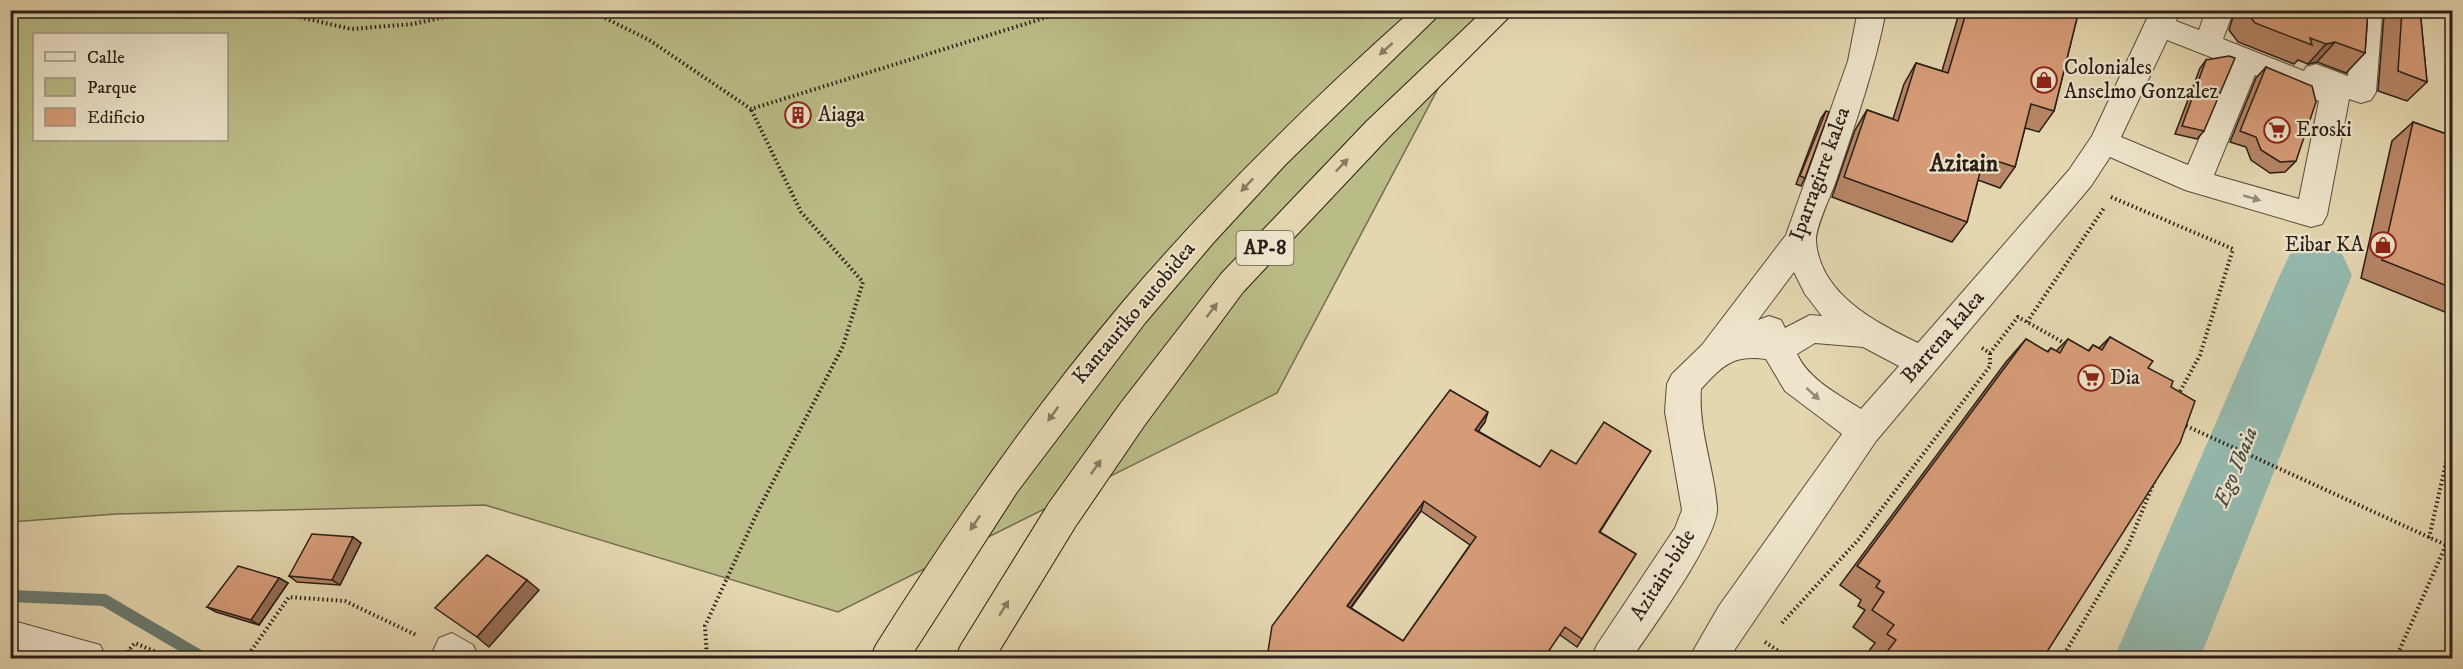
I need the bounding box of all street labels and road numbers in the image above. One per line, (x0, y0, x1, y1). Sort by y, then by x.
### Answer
street label: Iparragirre kalea (1784, 104, 1856, 244)
road number: AP-8 (1236, 231, 1294, 265)
street label: Kantauriko autobidea (1067, 236, 1201, 389)
street label: Barrena kalea (1896, 285, 1990, 389)
street label: Azitain-bide (1625, 524, 1701, 625)

